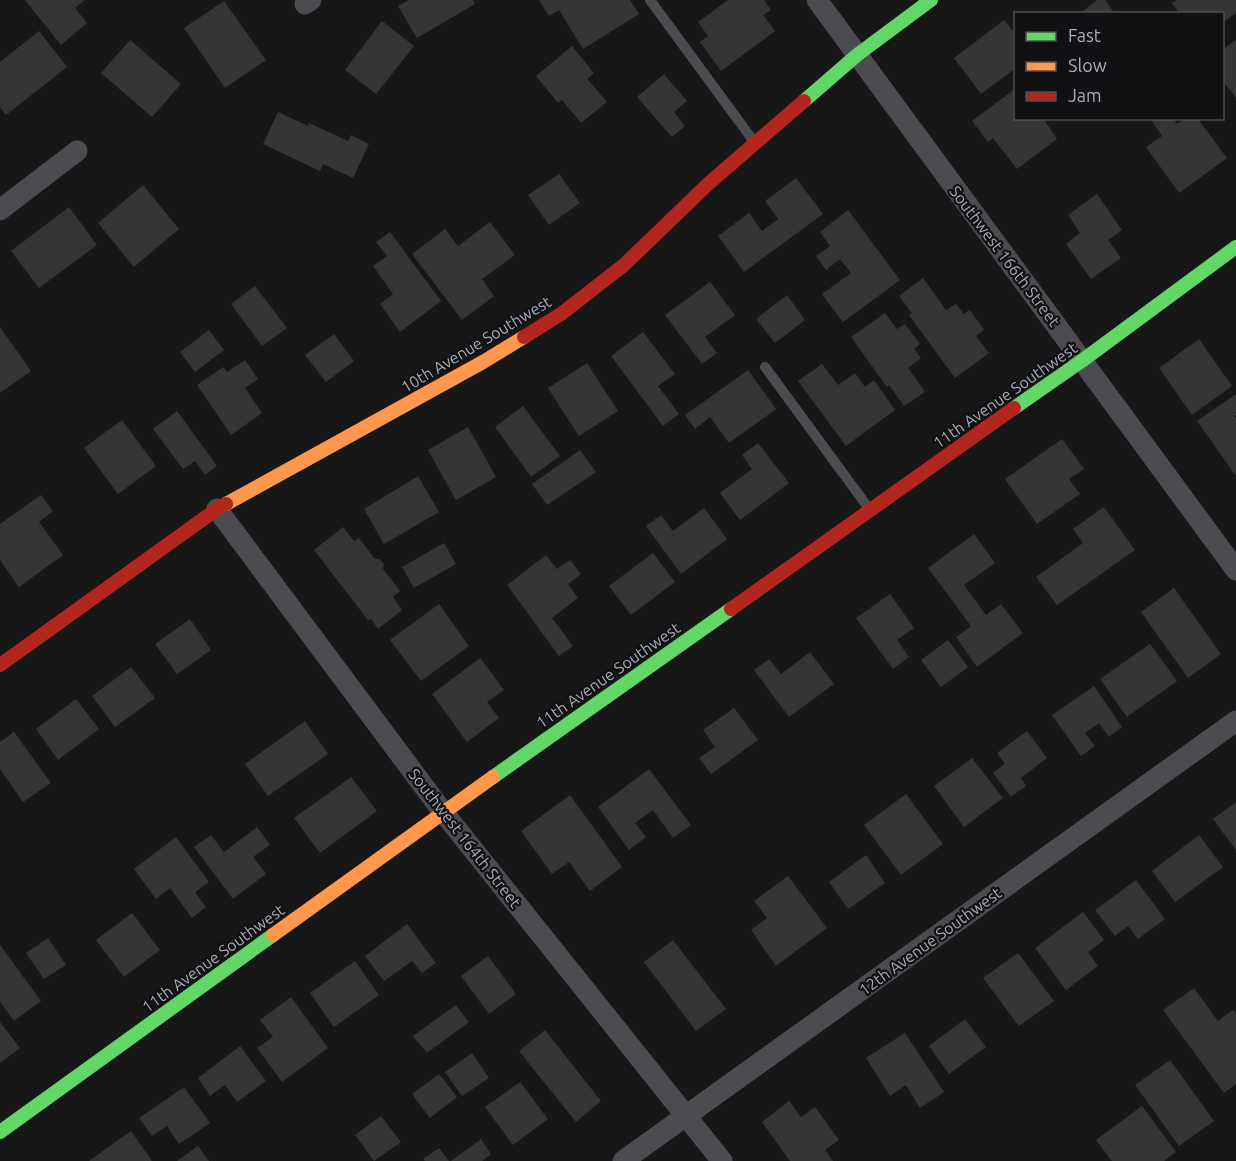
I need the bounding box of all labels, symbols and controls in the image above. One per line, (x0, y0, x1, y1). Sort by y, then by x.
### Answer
legend (1014, 12, 1224, 120)
text: Fast (1068, 25, 1101, 45)
text: Slow (1068, 55, 1107, 75)
text: Jam (1068, 85, 1102, 105)
street label: Southwest 166th Street (946, 182, 1064, 330)
street label: 10th Avenue Southwest (398, 292, 555, 396)
street label: 11th Avenue Southwest (930, 338, 1081, 452)
street label: 11th Avenue Southwest (533, 618, 684, 732)
street label: Southwest 164th Street (405, 765, 525, 912)
street label: 12th Avenue Southwest (855, 883, 1005, 999)
street label: 11th Avenue Southwest (138, 900, 288, 1016)

